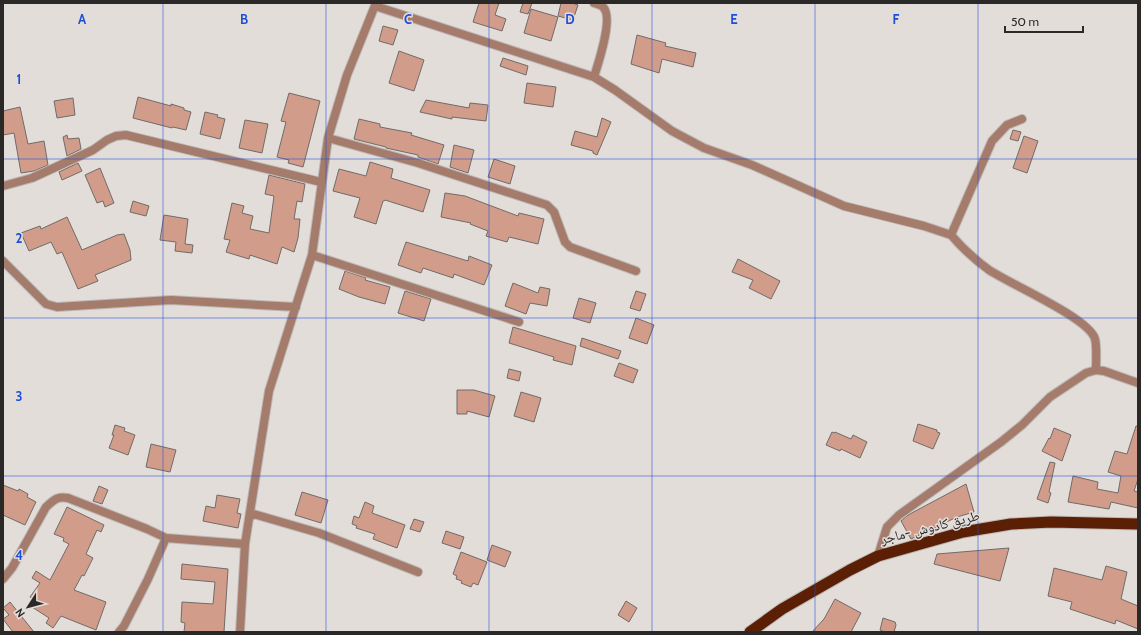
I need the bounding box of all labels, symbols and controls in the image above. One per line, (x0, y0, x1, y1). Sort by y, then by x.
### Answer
scale bar (1005, 8, 1083, 34)
text: A (78, 11, 87, 27)
text: B (240, 11, 248, 27)
text: C (404, 11, 412, 27)
text: D (565, 11, 575, 27)
text: E (730, 11, 738, 27)
text: F (893, 11, 900, 27)
text: 50 m (1011, 14, 1039, 29)
text: 1 (17, 71, 21, 87)
text: 2 (16, 230, 23, 246)
text: 3 (15, 388, 23, 404)
street label: طريق كادوش -ماجر (878, 506, 982, 549)
text: 4 (15, 547, 23, 563)
north arrow (8, 587, 48, 627)
text: N (12, 606, 28, 620)

